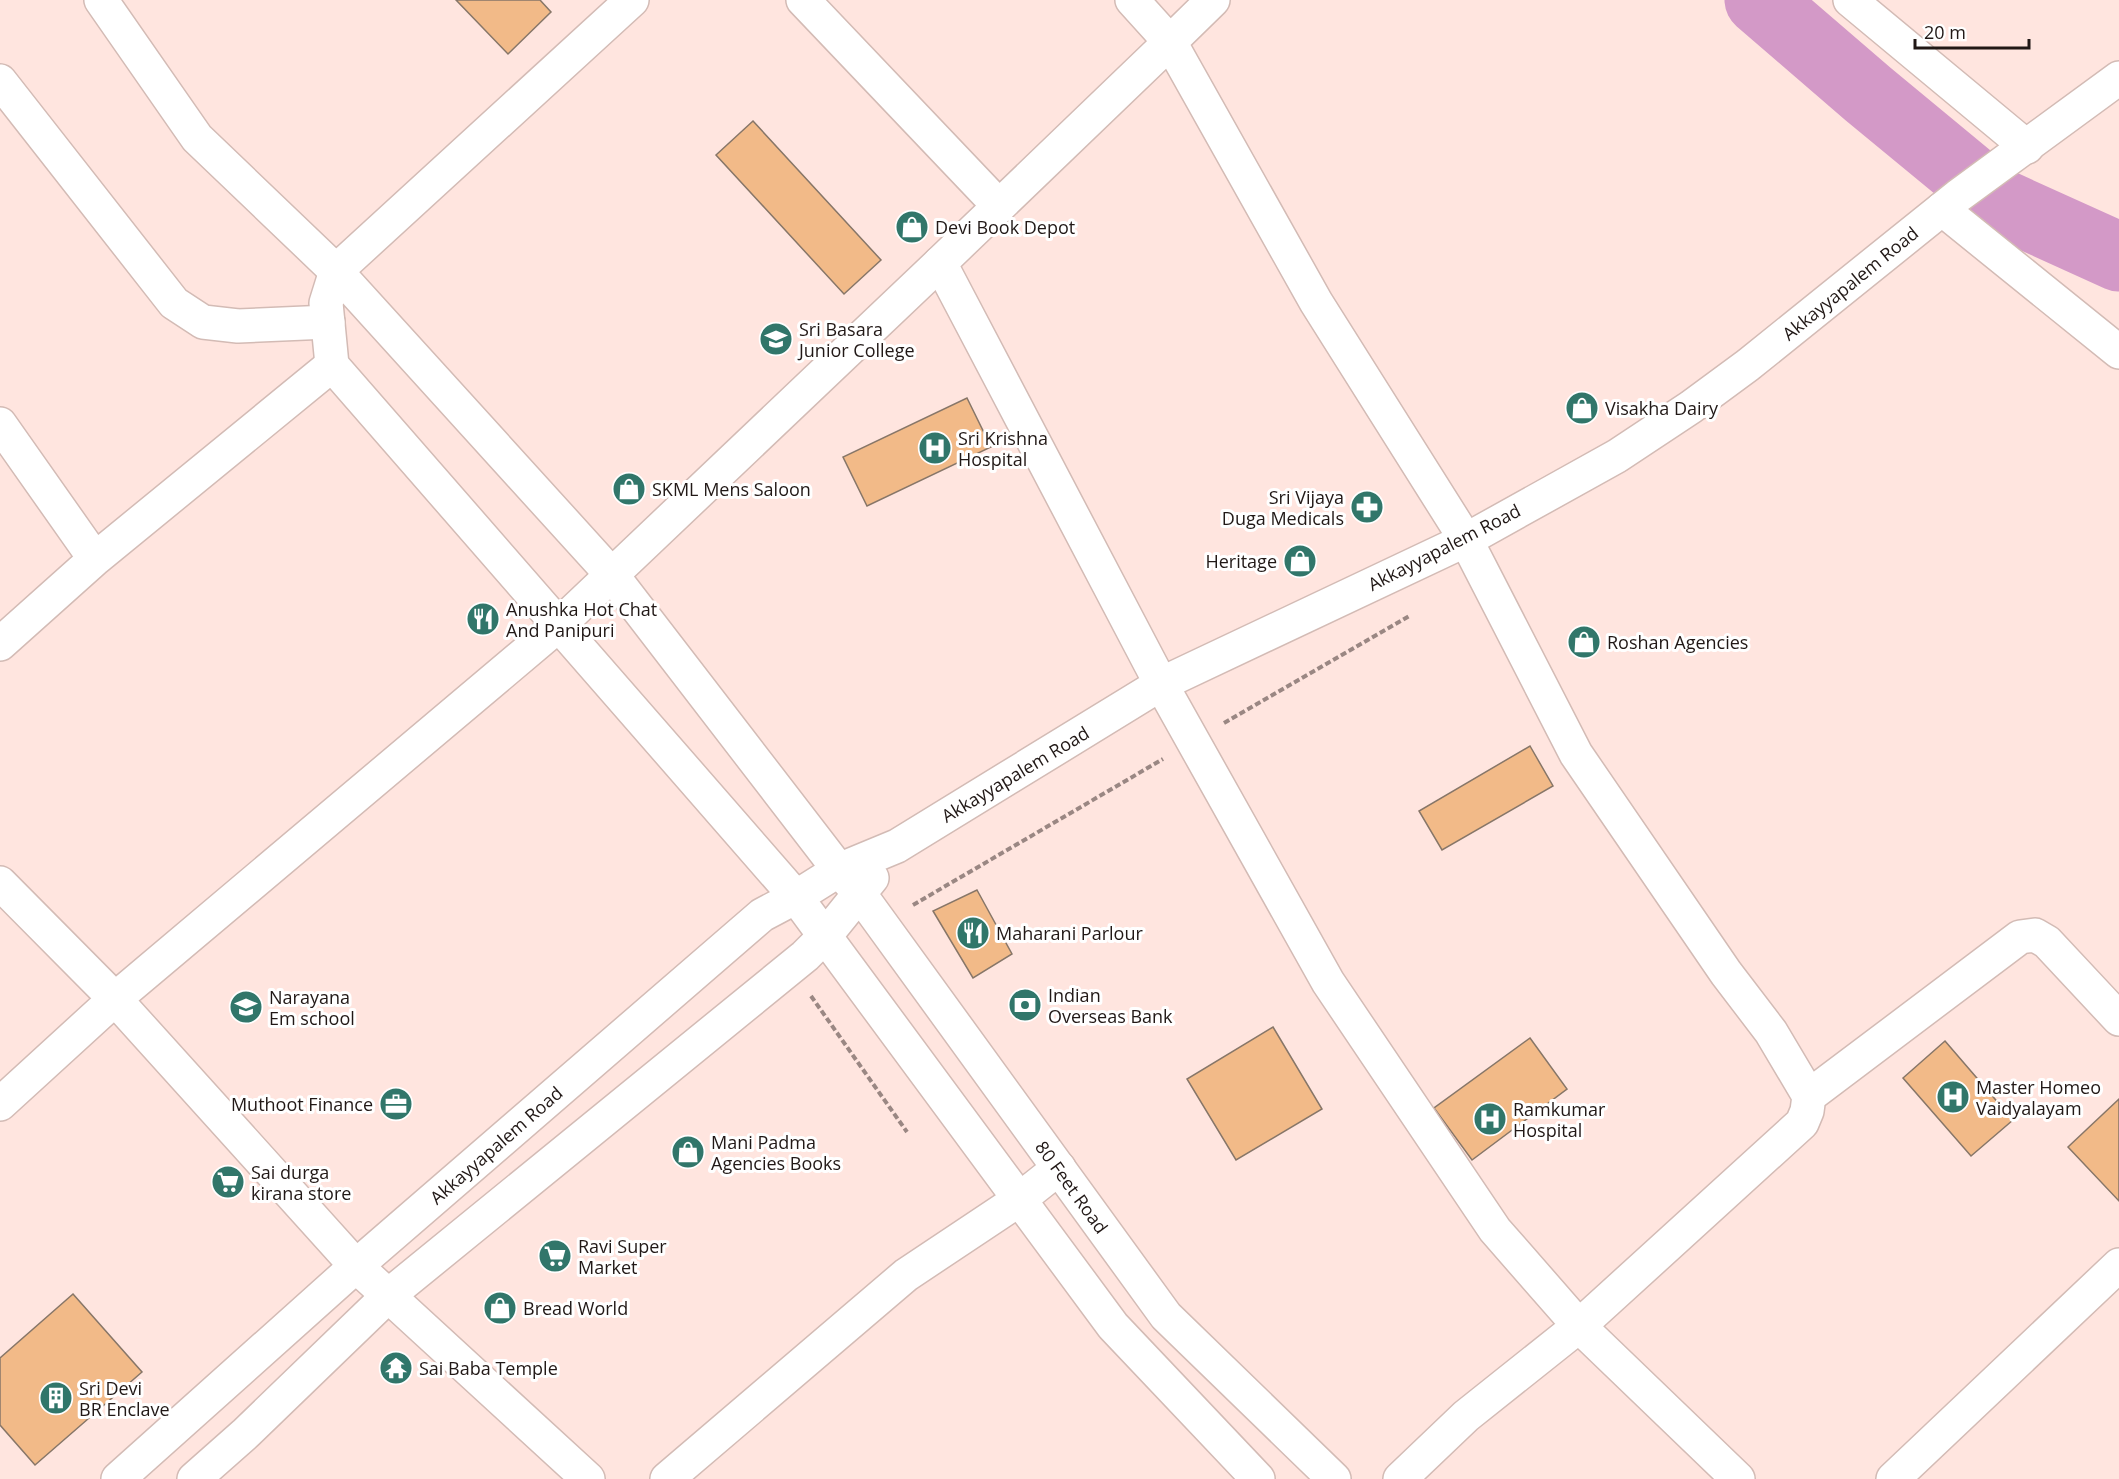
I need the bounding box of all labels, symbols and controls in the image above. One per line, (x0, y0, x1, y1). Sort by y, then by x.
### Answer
scale bar (1915, 12, 2029, 50)
text: 20 m (1924, 20, 1966, 44)
shop icon: Devi Book Depot (894, 209, 930, 245)
place label: Devi Book Depot (935, 215, 1075, 239)
street label: Akkayyapalem Road (1777, 221, 1923, 345)
place label: Sri Basara Junior College (797, 317, 915, 362)
school or university icon: Sri Basara Junior College (758, 321, 794, 357)
shop icon: Visakha Dairy (1564, 390, 1600, 426)
place label: Visakha Dairy (1605, 396, 1719, 420)
place label: Sri Krishna Hospital (958, 426, 1048, 471)
hospital icon: Sri Krishna Hospital (917, 430, 953, 466)
shop icon: SKML Mens Saloon (611, 471, 647, 507)
place label: SKML Mens Saloon (652, 477, 811, 501)
place label: Sri Vijaya Duga Medicals (1222, 485, 1344, 530)
pharmacy icon: Sri Vijaya Duga Medicals (1349, 489, 1385, 525)
street label: Akkayyapalem Road (1364, 498, 1524, 596)
shop icon: Heritage (1282, 543, 1318, 579)
place label: Heritage (1205, 549, 1277, 573)
place label: Anushka Hot Chat And Panipuri (506, 597, 657, 642)
restaurant icon: Anushka Hot Chat And Panipuri (465, 601, 501, 637)
shop icon: Roshan Agencies (1566, 624, 1602, 660)
place label: Roshan Agencies (1607, 630, 1748, 654)
street label: Akkayyapalem Road (937, 720, 1093, 828)
restaurant icon: Maharani Parlour (955, 915, 991, 951)
place label: Maharani Parlour (996, 921, 1143, 945)
place label: Indian Overseas Bank (1048, 983, 1173, 1028)
place label: Narayana Em school (269, 985, 355, 1030)
bank icon: Indian Overseas Bank (1007, 987, 1043, 1023)
school or university icon: Narayana Em school (228, 989, 264, 1025)
place label: Master Homeo Vaidyalayam (1976, 1075, 2101, 1120)
hospital icon: Master Homeo Vaidyalayam (1935, 1079, 1971, 1115)
street label: Akkayyapalem Road (425, 1081, 567, 1209)
office icon: Muthoot Finance (378, 1086, 414, 1122)
place label: Muthoot Finance (231, 1092, 373, 1116)
place label: Ramkumar Hospital (1513, 1097, 1606, 1142)
hospital icon: Ramkumar Hospital (1472, 1101, 1508, 1137)
place label: Mani Padma Agencies Books (711, 1130, 841, 1175)
shop icon: Mani Padma Agencies Books (670, 1134, 706, 1170)
street label: 80 Feet Road (1030, 1136, 1114, 1238)
place label: Sai durga kirana store (251, 1160, 351, 1205)
supermarket icon: Sai durga kirana store (210, 1164, 246, 1200)
place label: Ravi Super Market (578, 1234, 667, 1279)
supermarket icon: Ravi Super Market (537, 1238, 573, 1274)
shop icon: Bread World (482, 1290, 518, 1326)
place label: Bread World (523, 1296, 628, 1320)
temple icon: Sai Baba Temple (378, 1350, 414, 1386)
place label: Sai Baba Temple (419, 1356, 558, 1380)
place label: Sri Devi BR Enclave (79, 1376, 170, 1421)
building icon: Sri Devi BR Enclave (38, 1380, 74, 1416)

